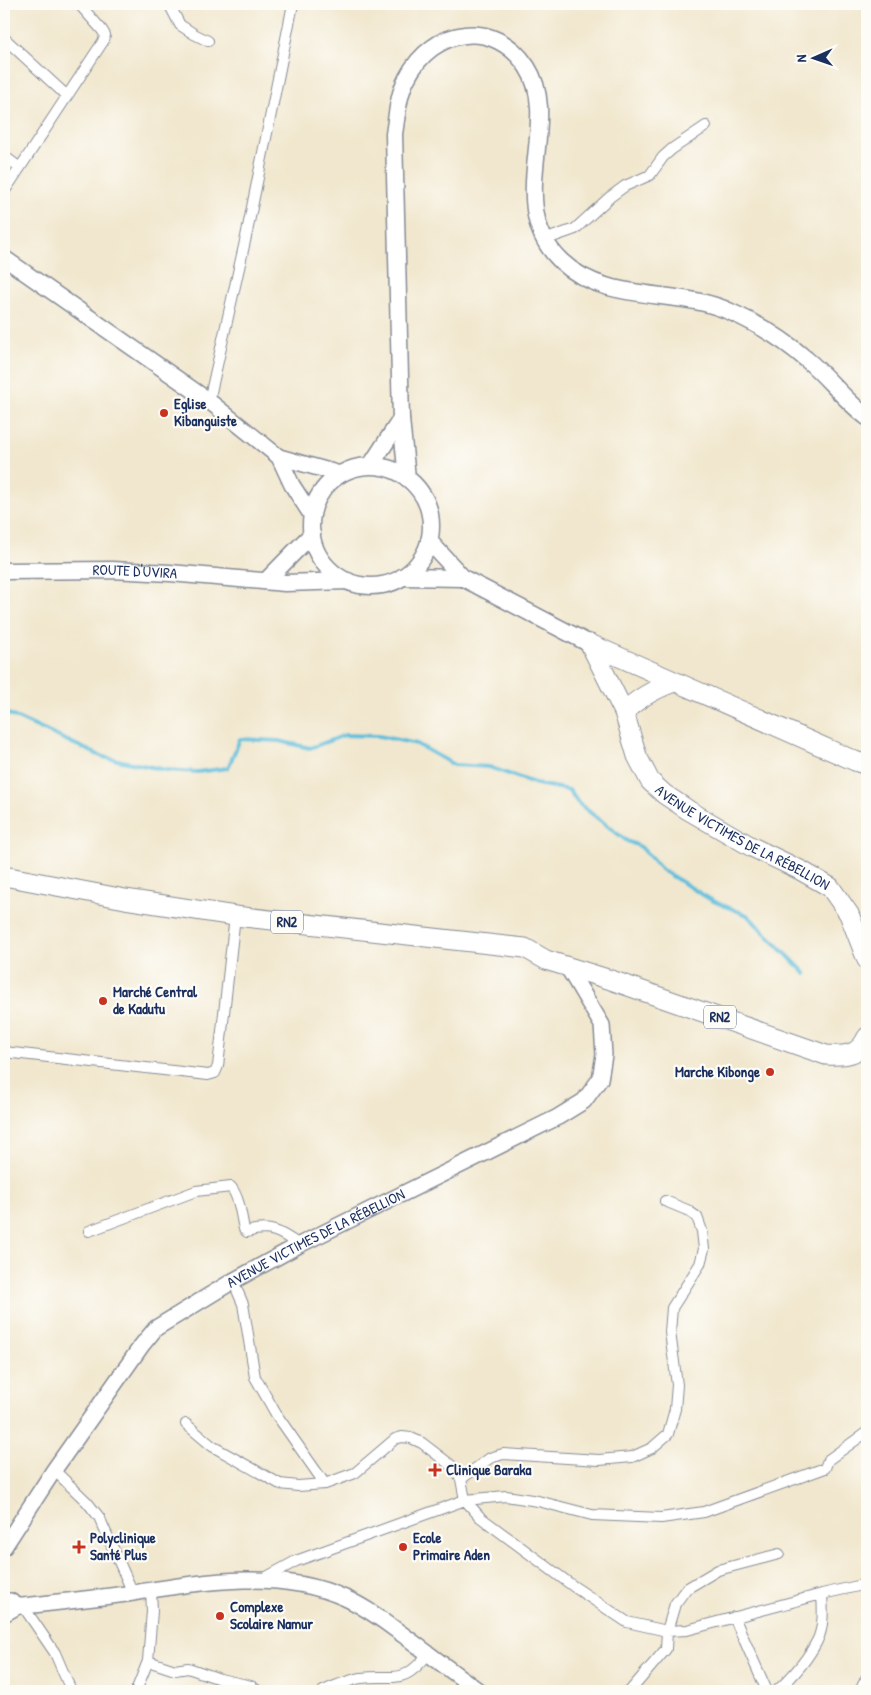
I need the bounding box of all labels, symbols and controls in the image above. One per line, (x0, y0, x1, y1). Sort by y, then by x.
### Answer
north arrow (788, 32, 838, 82)
text: N (791, 54, 810, 63)
place label: Eglise Kibanguiste (174, 393, 237, 432)
marker: Eglise Kibanguiste (158, 407, 170, 419)
street label: ROUTE D'UVIRA (93, 559, 179, 584)
street label: AVENUE VICTIMES DE LA RÉBELLION (651, 780, 834, 895)
road number: RN2 (271, 910, 303, 934)
place label: Marché Central de Kadutu (113, 981, 198, 1019)
marker: Marché Central de Kadutu (97, 995, 109, 1007)
road number: RN2 (704, 1006, 736, 1028)
place label: Marche Kibonge (675, 1061, 760, 1083)
marker: Marche Kibonge (764, 1066, 776, 1078)
street label: AVENUE VICTIMES DE LA RÉBELLION (222, 1183, 408, 1293)
place label: Clinique Baraka (446, 1459, 531, 1481)
marker: Clinique Baraka (428, 1463, 442, 1477)
place label: Polyclinique Santé Plus (90, 1527, 156, 1565)
place label: Ecole Primaire Aden (413, 1527, 490, 1565)
marker: Polyclinique Santé Plus (72, 1540, 86, 1554)
marker: Ecole Primaire Aden (397, 1541, 409, 1553)
place label: Complexe Scolaire Namur (230, 1596, 313, 1634)
marker: Complexe Scolaire Namur (214, 1610, 226, 1622)

